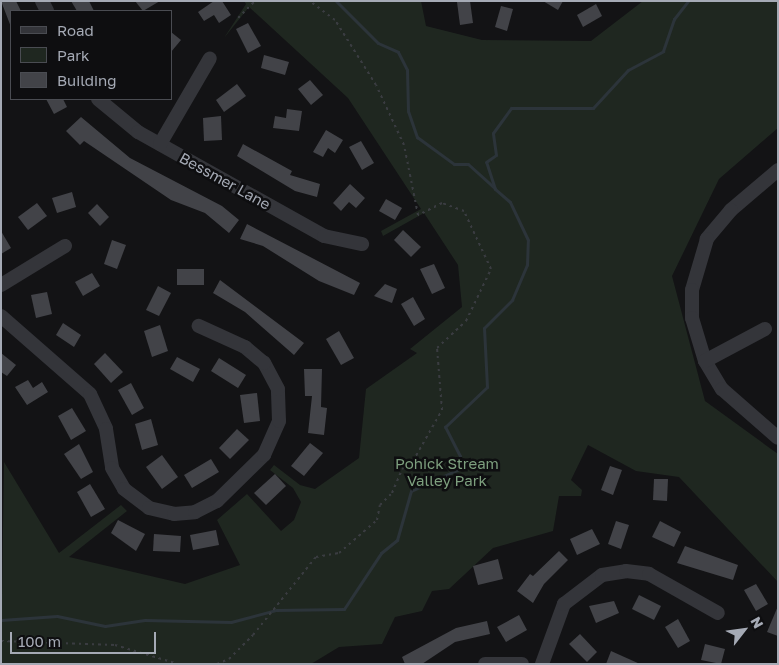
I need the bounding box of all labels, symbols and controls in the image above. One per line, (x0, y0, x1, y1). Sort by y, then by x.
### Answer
legend (10, 10, 172, 100)
text: Road (57, 21, 94, 39)
text: Park (57, 46, 89, 64)
text: Building (57, 71, 117, 89)
street label: Bessmer Lane (176, 149, 274, 213)
park label: Pohick Stream Valley Park (395, 454, 499, 489)
north arrow (719, 605, 769, 655)
text: N (747, 613, 767, 631)
scale bar (12, 622, 159, 654)
text: 100 m (18, 632, 61, 650)

